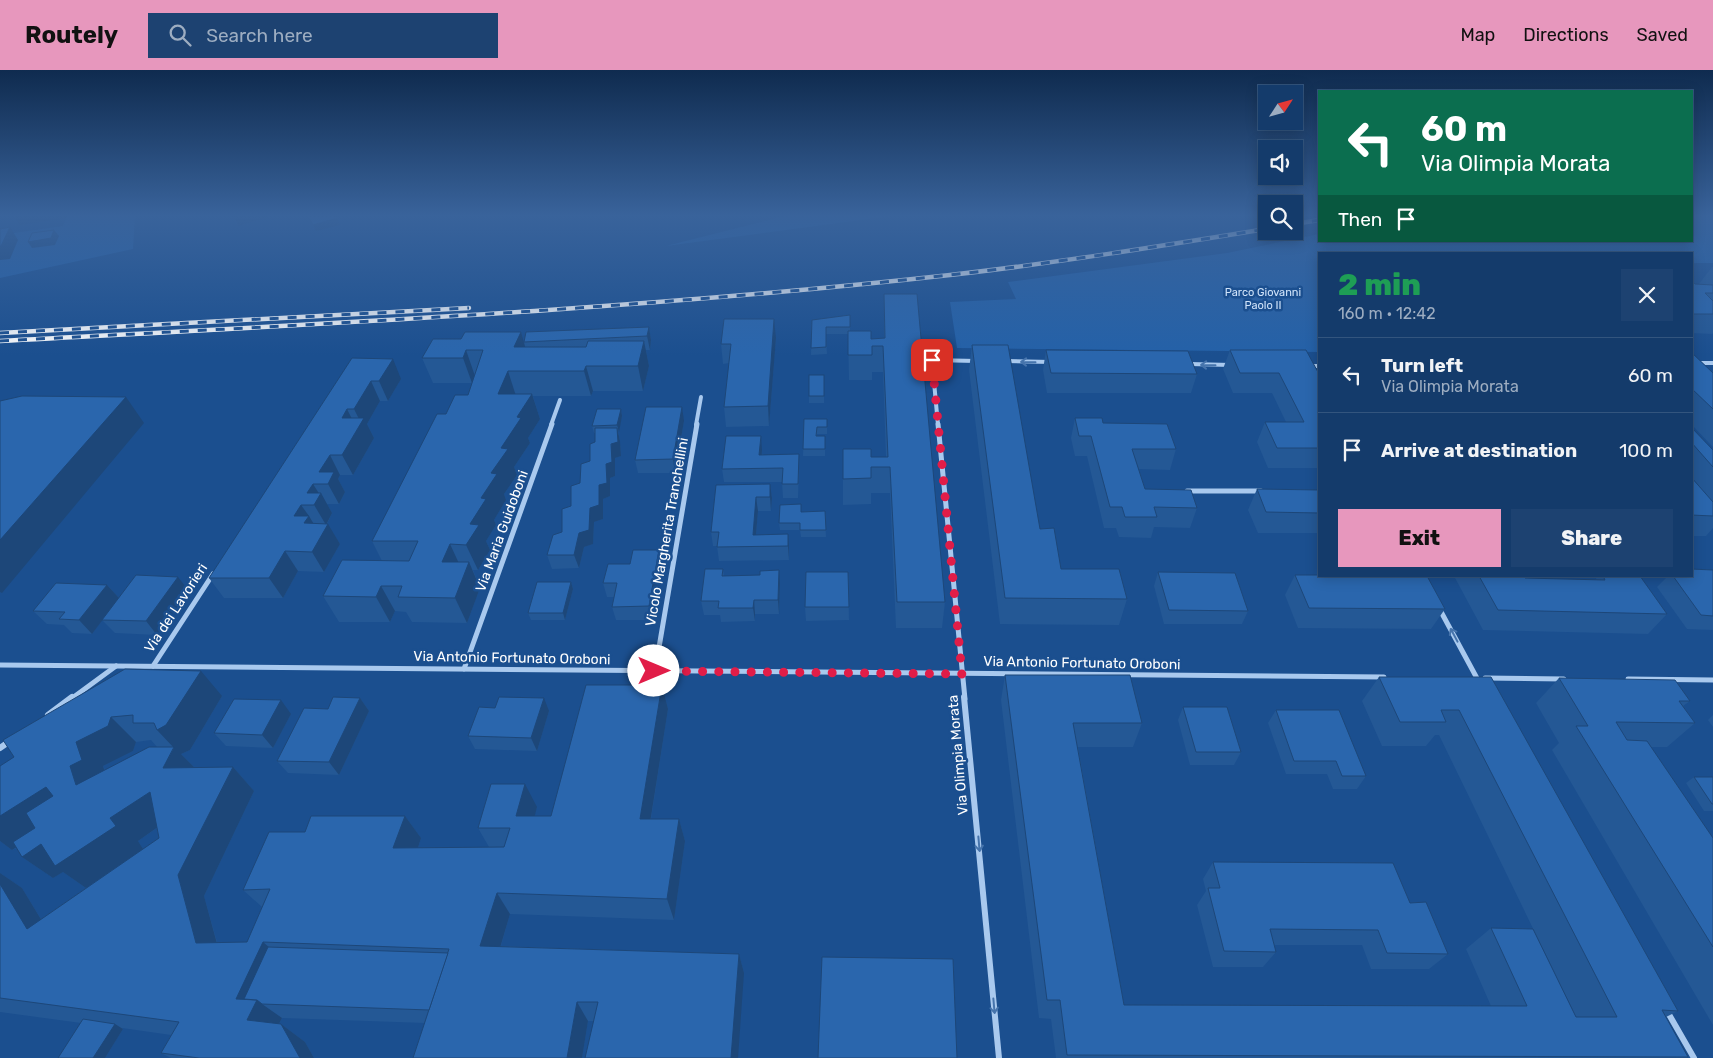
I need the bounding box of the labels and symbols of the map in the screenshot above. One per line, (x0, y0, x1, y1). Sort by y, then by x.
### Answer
north arrow (1258, 85, 1302, 130)
park label: Parco Giovanni Paolo II (1225, 286, 1301, 312)
pin (911, 339, 953, 381)
one-way arrow (1020, 357, 1036, 367)
one-way arrow (1200, 360, 1216, 369)
street label: Vicolo Margherita Tranchellini (642, 436, 692, 628)
street label: Via Maria Guidoboni (472, 468, 532, 594)
street label: Via dei Lavorieri (141, 560, 211, 656)
one-way arrow (1449, 628, 1459, 643)
position arrow (627, 644, 679, 696)
street label: Via Antonio Fortunato Oroboni (413, 648, 611, 668)
street label: Via Antonio Fortunato Oroboni (983, 653, 1181, 673)
street label: Via Olimpia Morata (944, 694, 972, 816)
one-way arrow (974, 836, 984, 852)
one-way arrow (989, 997, 999, 1013)

